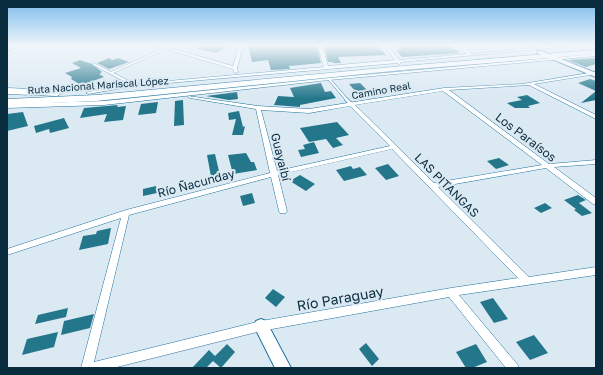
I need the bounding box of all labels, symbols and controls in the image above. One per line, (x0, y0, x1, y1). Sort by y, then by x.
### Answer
street label: Ruta Nacional Mariscal López (27, 74, 169, 96)
street label: Camino Real (350, 79, 412, 101)
street label: Los Paraísos (493, 109, 559, 165)
street label: Guayaibí (268, 131, 294, 183)
street label: LAS PITANGAS (412, 150, 483, 221)
street label: Río Ñacunday (156, 165, 237, 201)
street label: Río Paraguay (295, 282, 385, 314)

